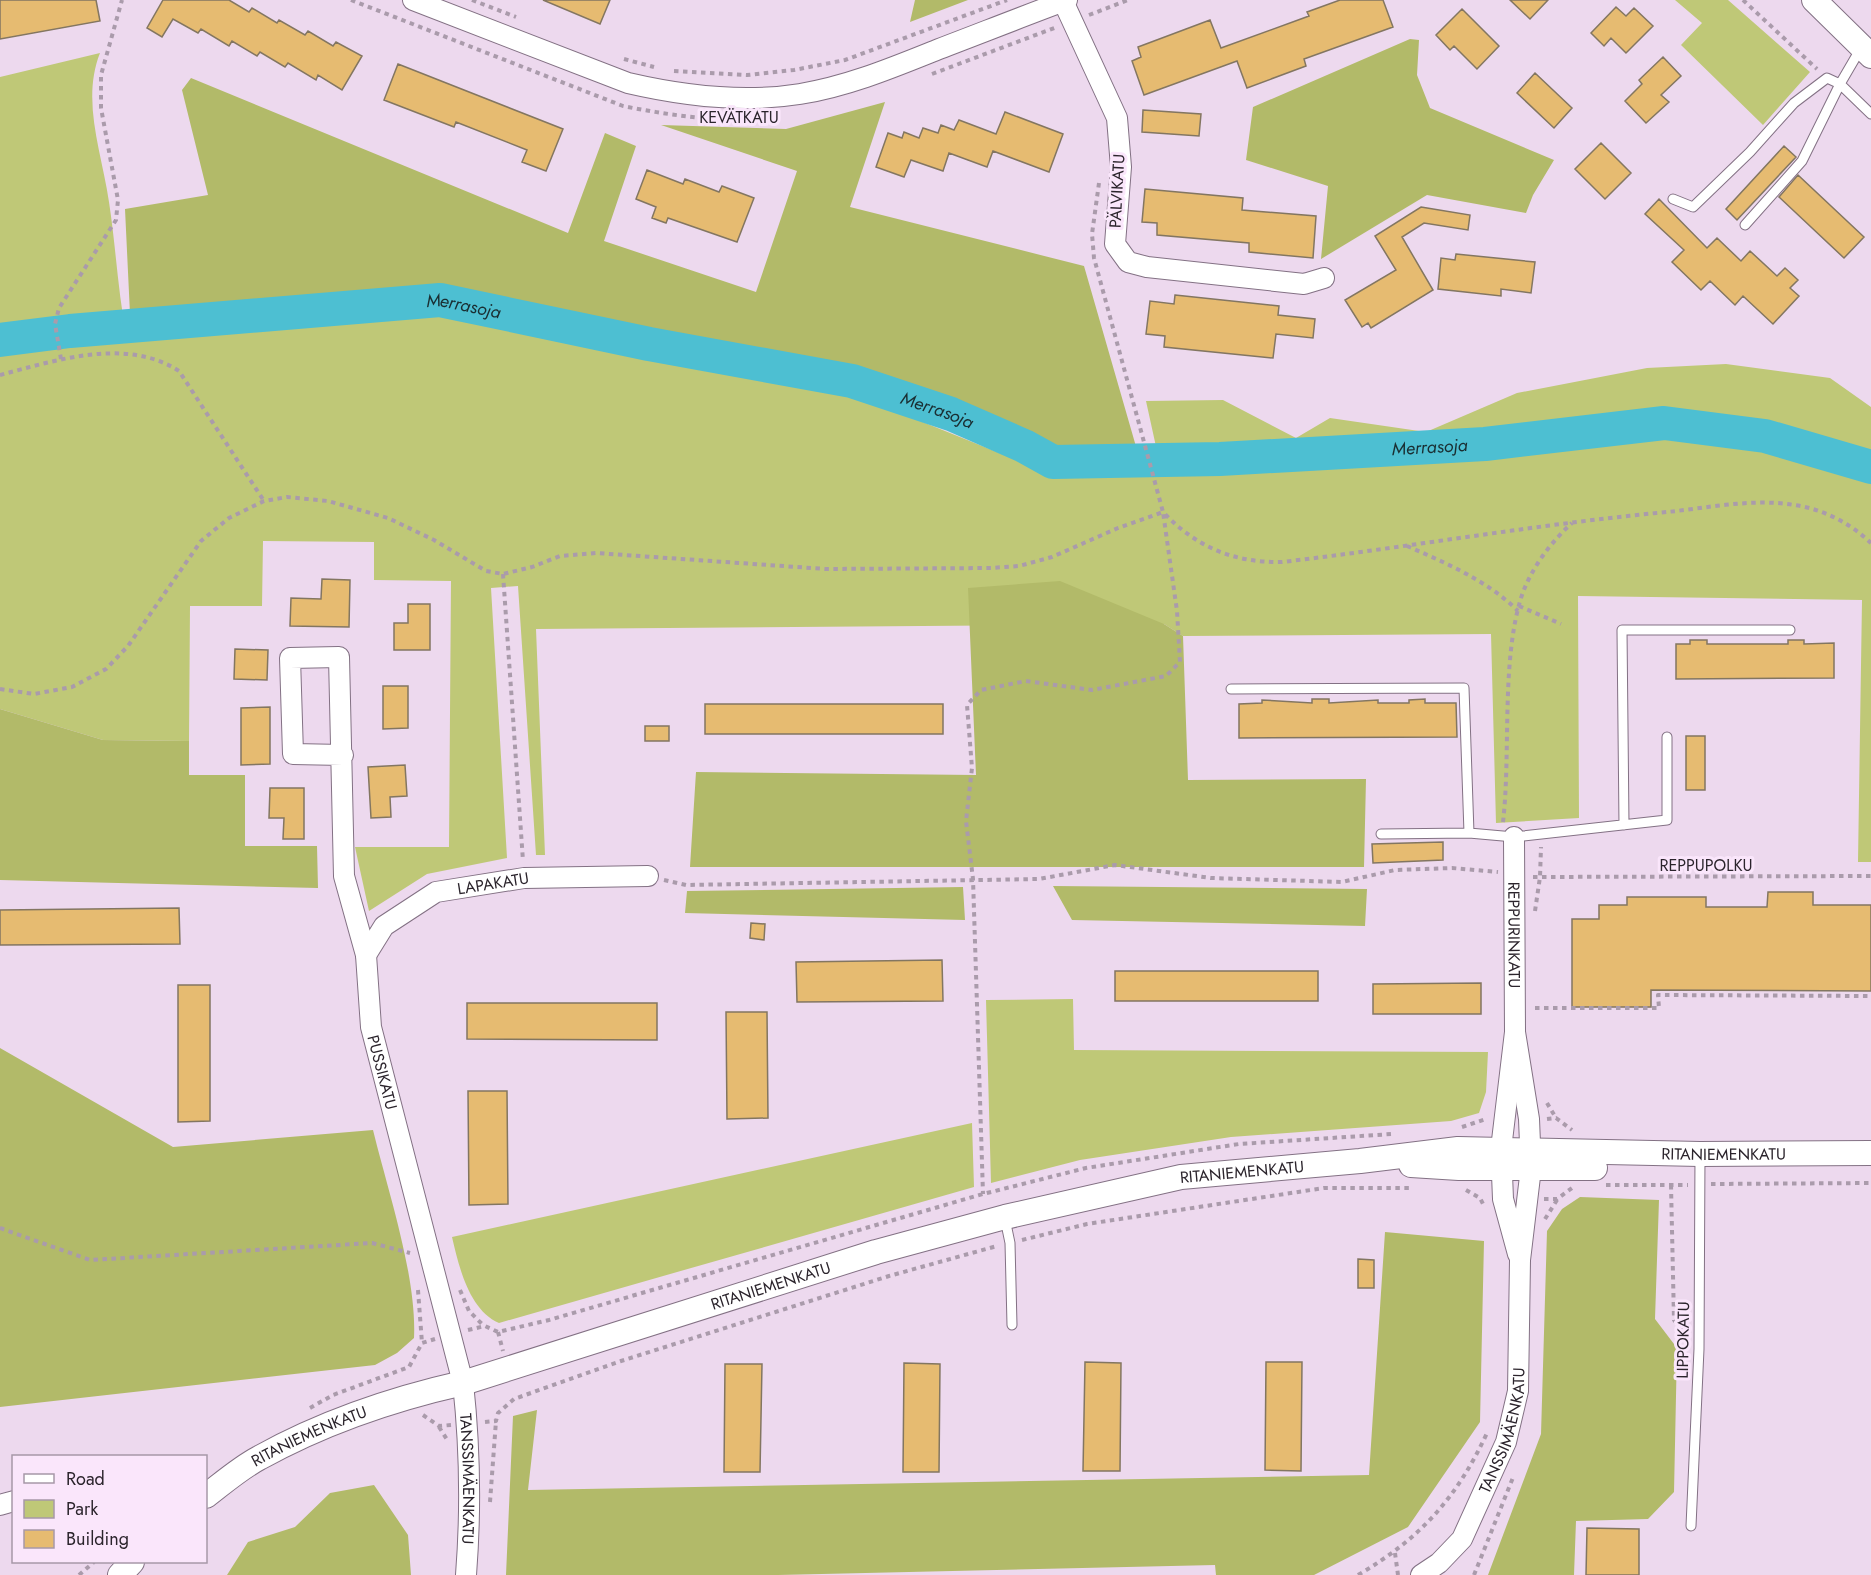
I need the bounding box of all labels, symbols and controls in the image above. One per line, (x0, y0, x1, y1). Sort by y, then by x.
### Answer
street label: KEVÄTKATU (699, 106, 779, 129)
street label: PÄLVIKATU (1104, 153, 1130, 229)
water label: Merrasoja (425, 287, 504, 326)
water label: Merrasoja (897, 385, 978, 436)
water label: Merrasoja (1391, 432, 1468, 462)
street label: REPPUPOLKU (1660, 854, 1752, 877)
street label: LAPAKATU (455, 866, 531, 900)
street label: REPPURINKATU (1503, 882, 1526, 988)
street label: PUSSIKATU (362, 1032, 403, 1112)
street label: RITANIEMENKATU (1661, 1142, 1786, 1166)
street label: RITANIEMENKATU (1179, 1155, 1305, 1189)
street label: RITANIEMENKATU (708, 1256, 833, 1315)
street label: LIPPOKATU (1671, 1301, 1695, 1379)
street label: TANSSIMÄENKATU (1473, 1367, 1530, 1497)
street label: RITANIEMENKATU (247, 1400, 370, 1472)
street label: TANSSIMÄENKATU (454, 1412, 481, 1545)
legend (12, 1455, 207, 1563)
text: Road (66, 1466, 105, 1492)
text: Park (66, 1496, 98, 1522)
text: Building (66, 1526, 129, 1552)

